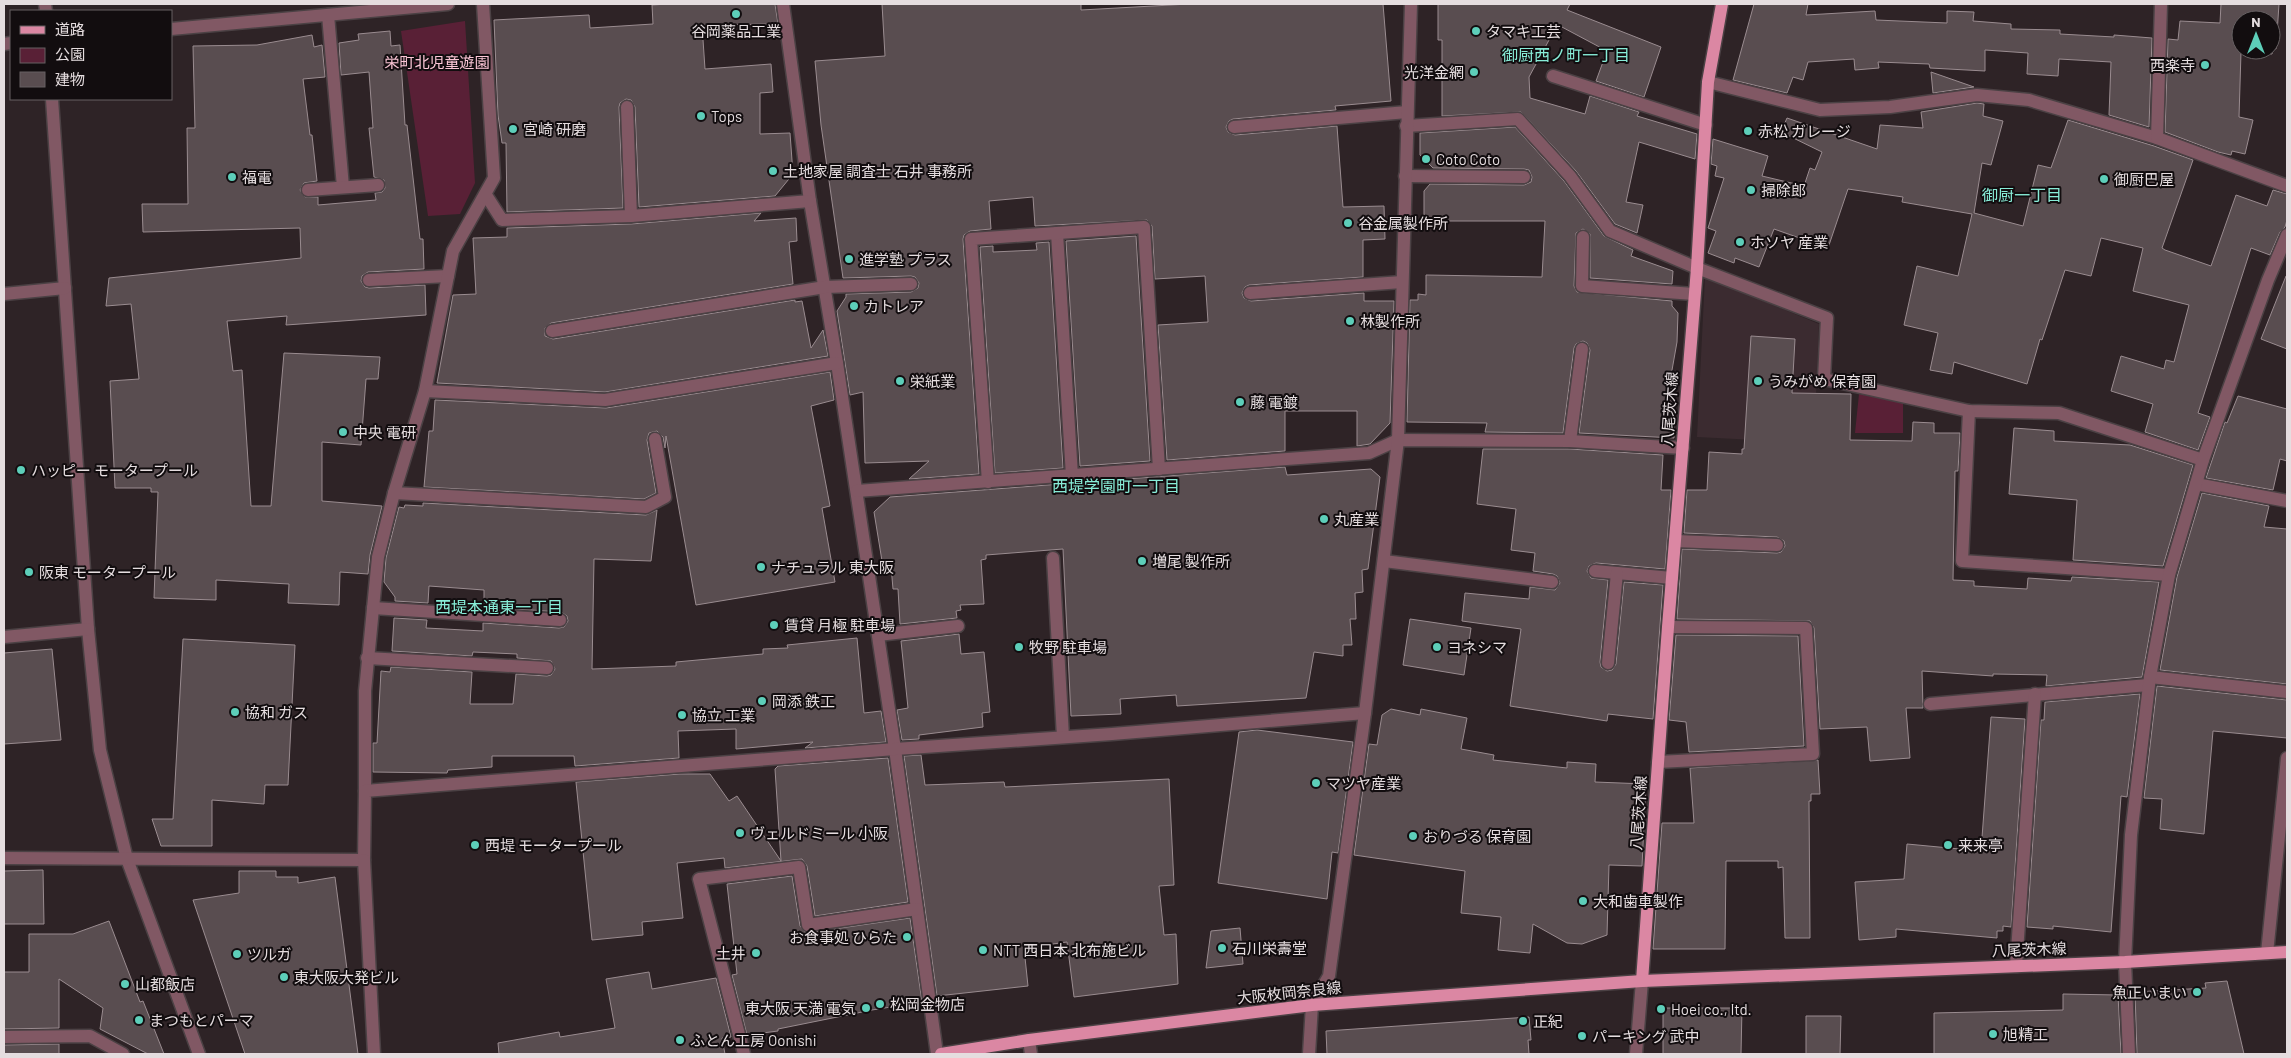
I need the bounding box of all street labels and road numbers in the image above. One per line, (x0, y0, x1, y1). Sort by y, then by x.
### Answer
street label: 八尾茨木線 (1657, 371, 1681, 447)
street label: 八尾茨木線 (1626, 775, 1650, 851)
street label: 八尾茨木線 (1991, 939, 2067, 959)
street label: 大阪枚岡奈良線 (1236, 978, 1342, 1006)

